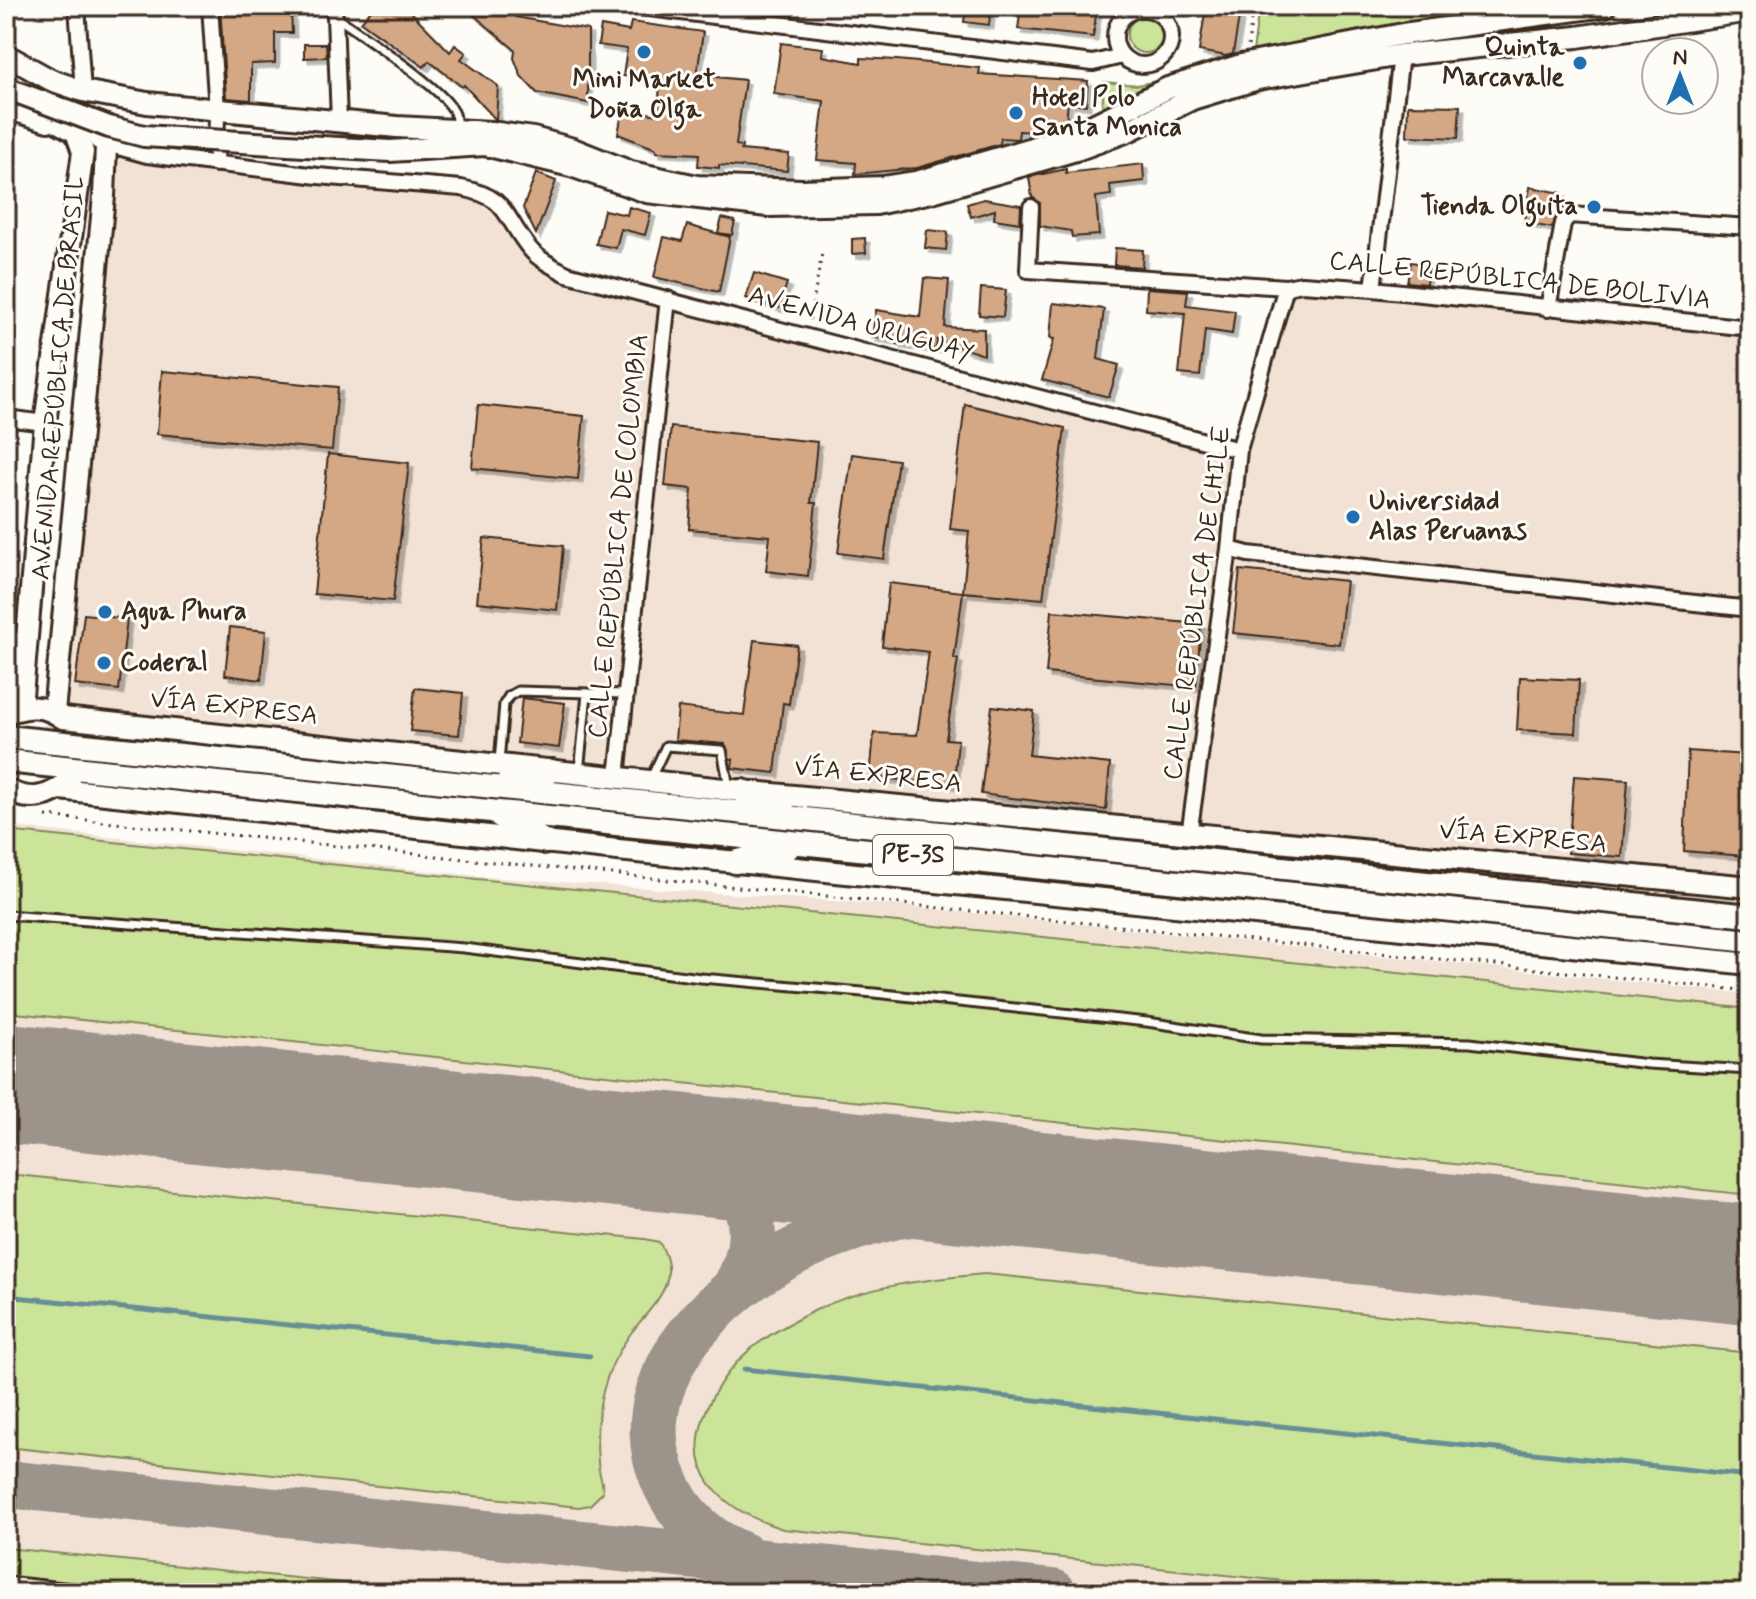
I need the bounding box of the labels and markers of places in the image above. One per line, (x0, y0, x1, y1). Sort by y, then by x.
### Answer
place label: Quinta Marcavalle (1442, 31, 1565, 95)
marker: Mini Market Doña Olga (635, 43, 653, 61)
marker: Quinta Marcavalle (1571, 54, 1589, 72)
place label: Mini Market Doña Olga (573, 63, 715, 130)
place label: Hotel Polo Santa Monica (1032, 81, 1182, 145)
marker: Hotel Polo Santa Monica (1007, 104, 1025, 122)
place label: Tienda Olguita (1420, 190, 1578, 227)
marker: Tienda Olguita (1585, 198, 1603, 216)
place label: Universidad Alas Peruanas (1369, 485, 1527, 549)
marker: Universidad Alas Peruanas (1344, 508, 1362, 526)
place label: Agua Phura (121, 595, 247, 630)
marker: Agua Phura (96, 603, 114, 621)
place label: Coderal (120, 646, 208, 680)
marker: Coderal (95, 654, 113, 672)

